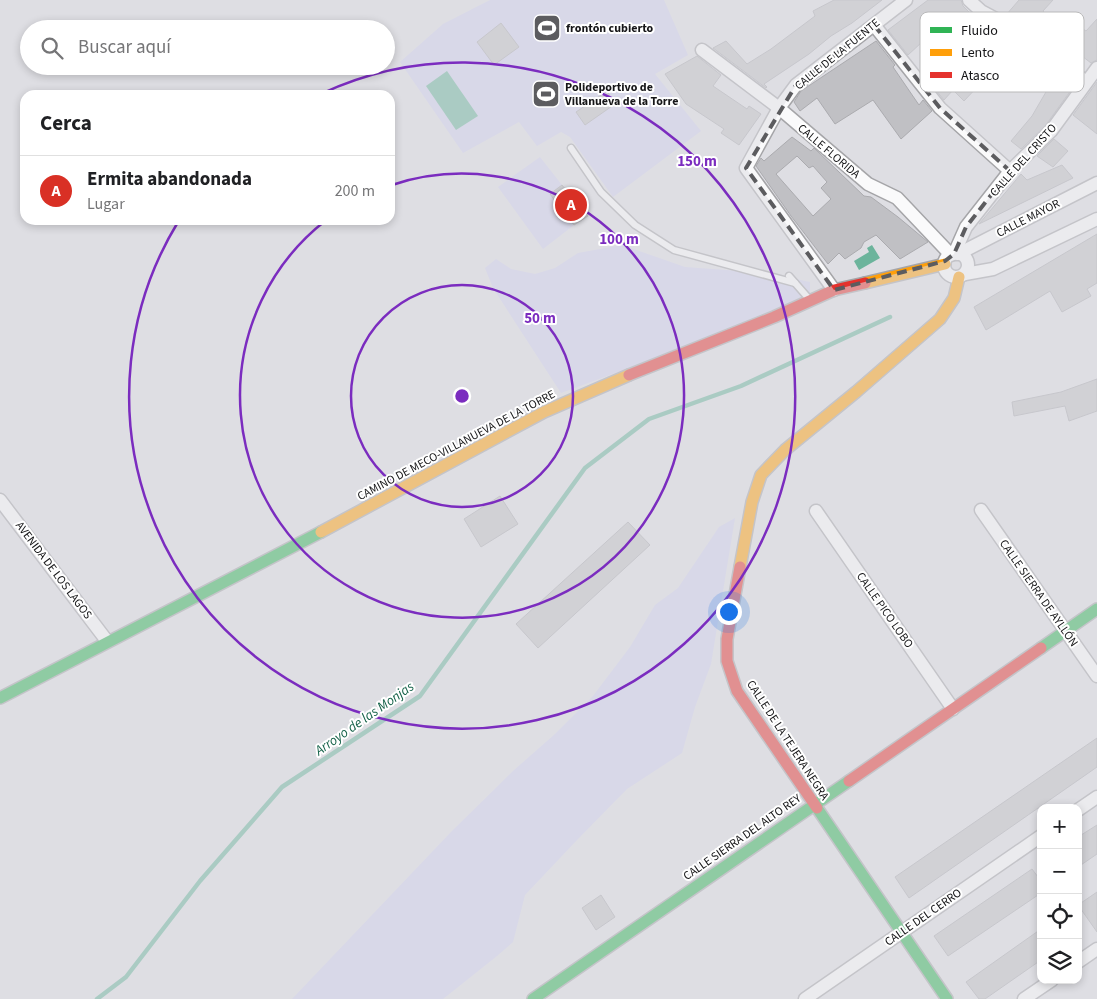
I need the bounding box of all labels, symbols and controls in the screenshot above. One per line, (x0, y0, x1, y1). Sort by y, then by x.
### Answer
legend (920, 12, 1084, 92)
sports icon: frontón cubierto (532, 13, 562, 43)
street label: CALLE DE LA FUENTE (791, 15, 884, 94)
search box (20, 20, 395, 75)
place label: frontón cubierto (566, 20, 654, 37)
text: Fluido (961, 21, 998, 41)
icon: search (38, 34, 66, 62)
text: Buscar aquí (78, 34, 171, 61)
text: Lento (961, 43, 994, 63)
text: Atasco (961, 66, 999, 86)
sports icon: Polideportivo de Villanueva de la Torre (531, 79, 561, 109)
place label: Polideportivo de Villanueva de la Torre (564, 79, 678, 110)
text: Cerca (40, 108, 92, 138)
street label: CALLE FLORIDA (794, 120, 864, 183)
street label: CALLE DEL CRISTO (986, 120, 1061, 201)
text: 150 m (677, 151, 717, 172)
text: Ermita abandonada (87, 166, 252, 193)
text: A (51, 180, 61, 202)
text: 200 m (335, 180, 375, 202)
pin: A (555, 186, 587, 224)
text: Lugar (87, 193, 125, 215)
street label: CALLE MAYOR (994, 195, 1063, 242)
text: 100 m (599, 229, 639, 250)
text: 50 m (524, 308, 556, 329)
street label: CAMINO DE MECO-VILLANUEVA DE LA TORRE (354, 386, 558, 505)
centre of rings (453, 387, 471, 405)
street label: AVENIDA DE LOS LAGOS (11, 518, 96, 623)
street label: CALLE SIERRA DE AYLLÓN (995, 536, 1082, 650)
street label: CALLE PICO LOBO (852, 569, 917, 652)
your location (716, 599, 742, 625)
water label: Arroyo de las Monjas (310, 677, 419, 761)
street label: CALLE DE LA TEJERA NEGRA (742, 677, 833, 804)
street label: CALLE SIERRA DEL ALTO REY (680, 790, 805, 885)
map controls (1037, 804, 1082, 984)
button: + (1037, 804, 1082, 849)
button: − (1037, 849, 1082, 894)
street label: CALLE DEL CERRO (881, 884, 965, 950)
button: locate (1037, 894, 1082, 939)
button: layers (1037, 939, 1082, 984)

